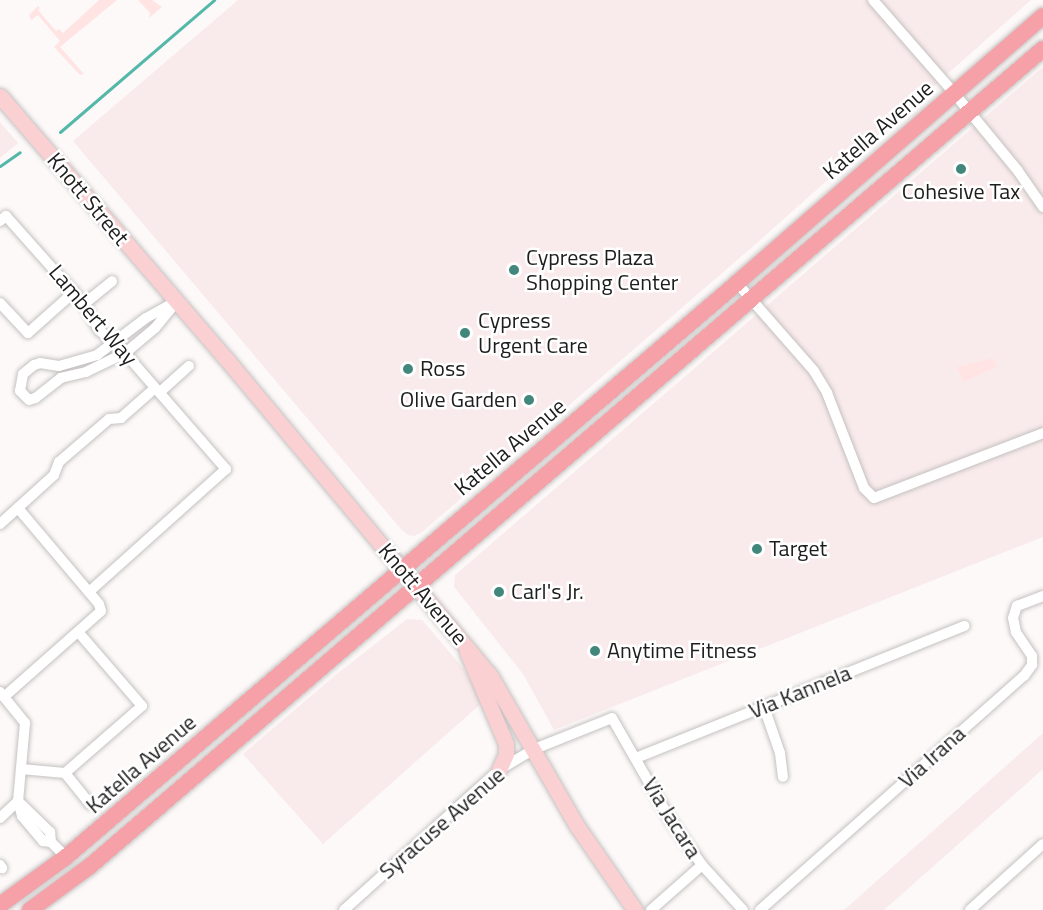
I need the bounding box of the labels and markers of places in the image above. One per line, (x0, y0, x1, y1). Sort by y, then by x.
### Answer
marker: Cohesive Tax (954, 162, 968, 176)
place label: Cohesive Tax (902, 179, 1020, 205)
place label: Cypress Plaza Shopping Center (526, 244, 678, 296)
marker: Cypress Plaza Shopping Center (507, 263, 521, 277)
place label: Cypress Urgent Care (478, 307, 588, 358)
marker: Cypress Urgent Care (456, 324, 474, 342)
place label: Ross (420, 356, 465, 382)
marker: Ross (401, 362, 415, 376)
place label: Olive Garden (400, 387, 517, 413)
marker: Olive Garden (522, 393, 536, 407)
place label: Target (769, 536, 827, 562)
marker: Target (750, 542, 764, 556)
place label: Carl's Jr. (511, 579, 584, 605)
marker: Carl's Jr. (492, 585, 506, 599)
place label: Anytime Fitness (607, 638, 757, 664)
marker: Anytime Fitness (588, 644, 602, 658)

